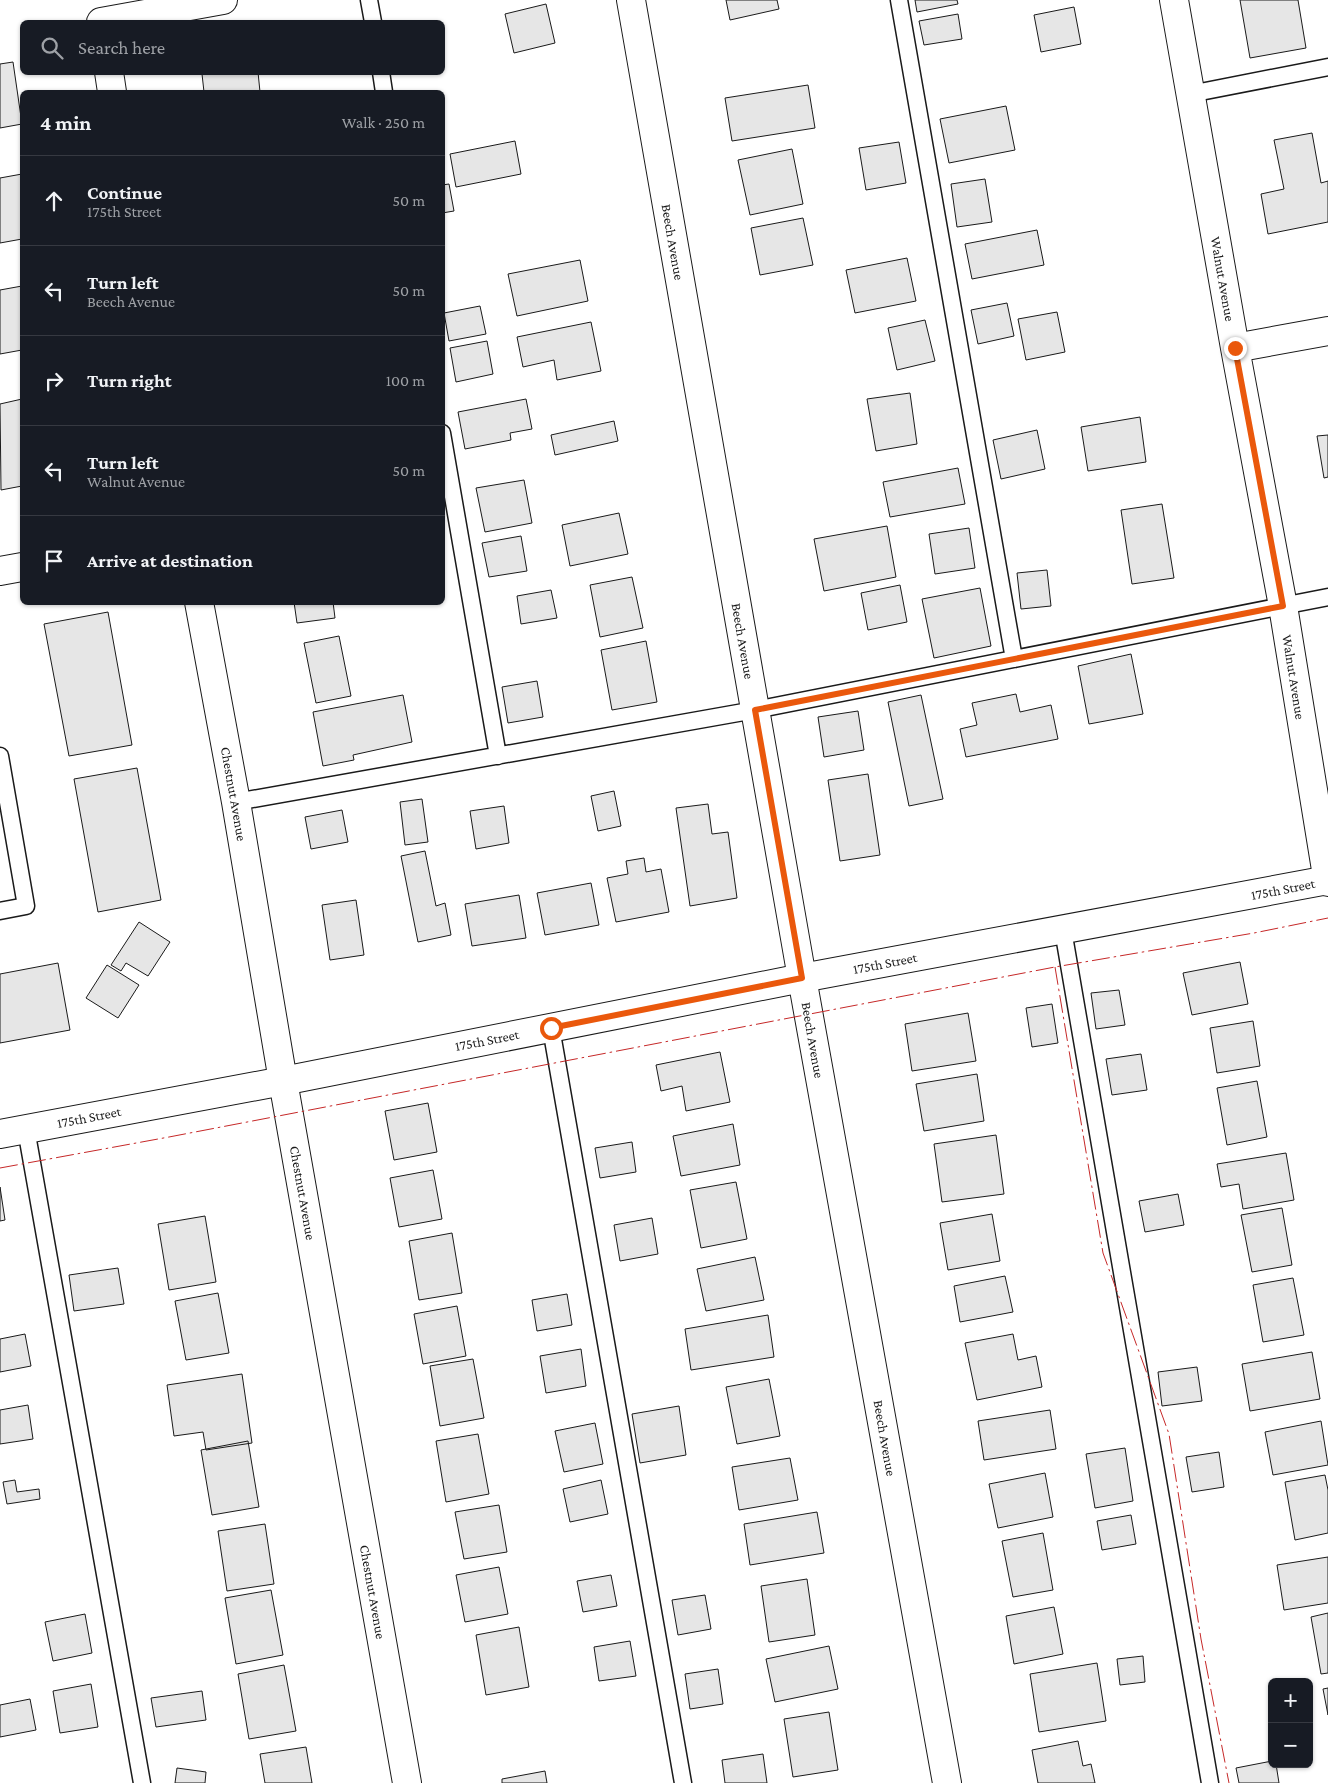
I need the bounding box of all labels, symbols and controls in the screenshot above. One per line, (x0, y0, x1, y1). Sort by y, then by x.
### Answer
search box (20, 20, 445, 75)
icon: search (38, 34, 66, 62)
text: Search here (78, 37, 165, 58)
text: 4 min (40, 111, 91, 135)
text: Walk · 250 m (342, 114, 425, 131)
text: Continue (87, 182, 162, 203)
icon: ahead (40, 187, 68, 215)
text: 50 m (393, 192, 425, 209)
text: 175th Street (87, 203, 161, 220)
street label: Beech Avenue (658, 203, 688, 281)
street label: Walnut Avenue (1208, 235, 1238, 323)
text: Turn left (87, 272, 159, 293)
icon: left (40, 277, 68, 305)
text: 50 m (393, 282, 425, 299)
text: Beech Avenue (87, 293, 175, 310)
route end (1224, 337, 1247, 360)
icon: right (40, 367, 68, 395)
text: Turn right (87, 370, 172, 391)
text: 100 m (386, 372, 425, 389)
text: Turn left (87, 452, 159, 473)
icon: left (40, 457, 68, 485)
text: 50 m (393, 462, 425, 479)
text: Walnut Avenue (87, 473, 185, 490)
icon: arrive (40, 547, 68, 575)
text: Arrive at destination (87, 550, 253, 571)
street label: Beech Avenue (728, 602, 758, 680)
street label: Walnut Avenue (1279, 633, 1309, 721)
street label: Chestnut Avenue (218, 746, 250, 842)
street label: 175th Street (1250, 875, 1317, 903)
street label: 175th Street (852, 949, 919, 977)
street label: Beech Avenue (798, 1001, 828, 1079)
route start (540, 1017, 563, 1040)
street label: 175th Street (454, 1026, 521, 1054)
street label: 175th Street (56, 1103, 123, 1131)
street label: Chestnut Avenue (287, 1145, 319, 1241)
street label: Beech Avenue (870, 1399, 900, 1477)
street label: Chestnut Avenue (357, 1544, 389, 1640)
map controls (1268, 1678, 1313, 1768)
button: + (1268, 1678, 1313, 1723)
button: − (1268, 1723, 1313, 1768)

